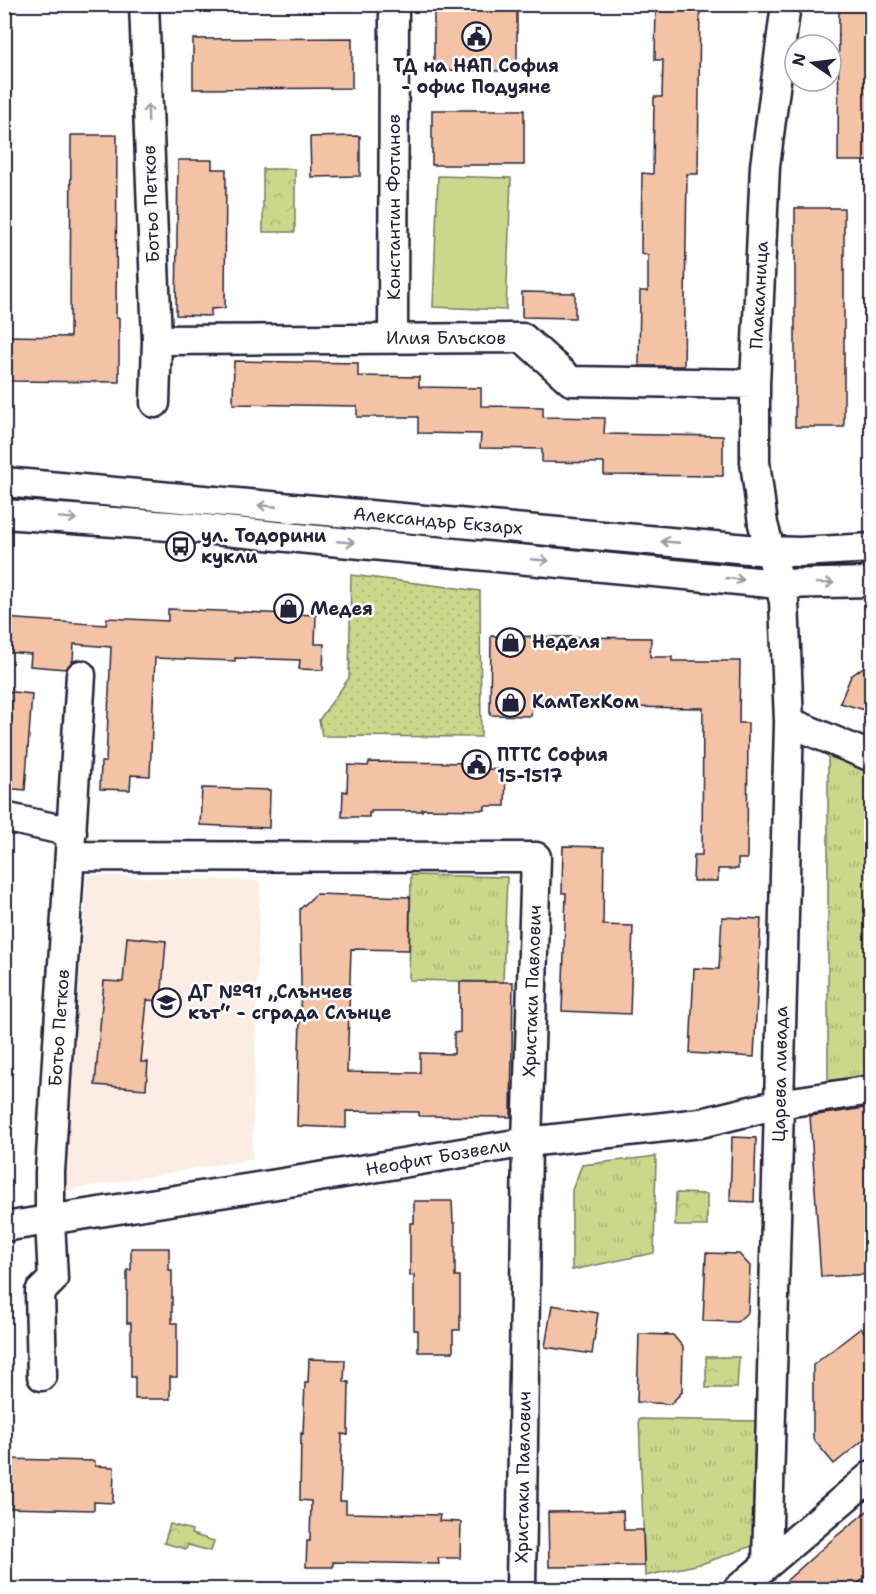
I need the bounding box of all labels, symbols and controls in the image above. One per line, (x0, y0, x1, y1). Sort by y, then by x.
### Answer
public building icon: ТД на НАП София - офис Подуяне (460, 21, 492, 53)
north arrow (783, 33, 843, 93)
text: N (787, 51, 811, 68)
place label: ТД на НАП София - офис Подуяне (393, 54, 559, 99)
one-way arrow (142, 104, 153, 124)
street label: Константин Фотинов (382, 114, 406, 300)
street label: Ботьо Петков (137, 145, 165, 263)
street label: Плакалница (744, 240, 774, 350)
street label: Илия Блъсков (386, 326, 506, 350)
one-way arrow (257, 500, 277, 511)
street label: Александър Екзарх (352, 502, 524, 540)
one-way arrow (58, 513, 78, 524)
place label: ул. Тодорини кукли (201, 524, 327, 569)
bus stop icon: ул. Тодорини кукли (164, 530, 196, 562)
one-way arrow (336, 537, 356, 548)
one-way arrow (661, 537, 681, 548)
one-way arrow (530, 555, 550, 566)
one-way arrow (724, 573, 744, 584)
one-way arrow (815, 577, 835, 589)
shop icon: Медея (273, 593, 305, 625)
place label: Медея (310, 597, 373, 621)
shop icon: Неделя (495, 626, 527, 658)
place label: Неделя (532, 630, 600, 654)
shop icon: КамТехКом (495, 686, 527, 718)
place label: КамТехКом (532, 690, 639, 714)
place label: ПТТС София 15-1517 (497, 743, 608, 788)
public building icon: ПТТС София 15-1517 (460, 749, 492, 781)
street label: Христаки Павлович (517, 905, 547, 1077)
street label: Ботьо Петков (43, 968, 75, 1088)
place label: ДГ №91 „Слънчев кът“ - сграда Слънце (188, 980, 392, 1025)
school or university icon: ДГ №91 „Слънчев кът“ - сграда Слънце (151, 986, 183, 1018)
street label: Царева ливада (767, 1006, 793, 1142)
street label: Неофит Бозвели (364, 1132, 513, 1182)
street label: Христаки Павлович (509, 1391, 537, 1563)

